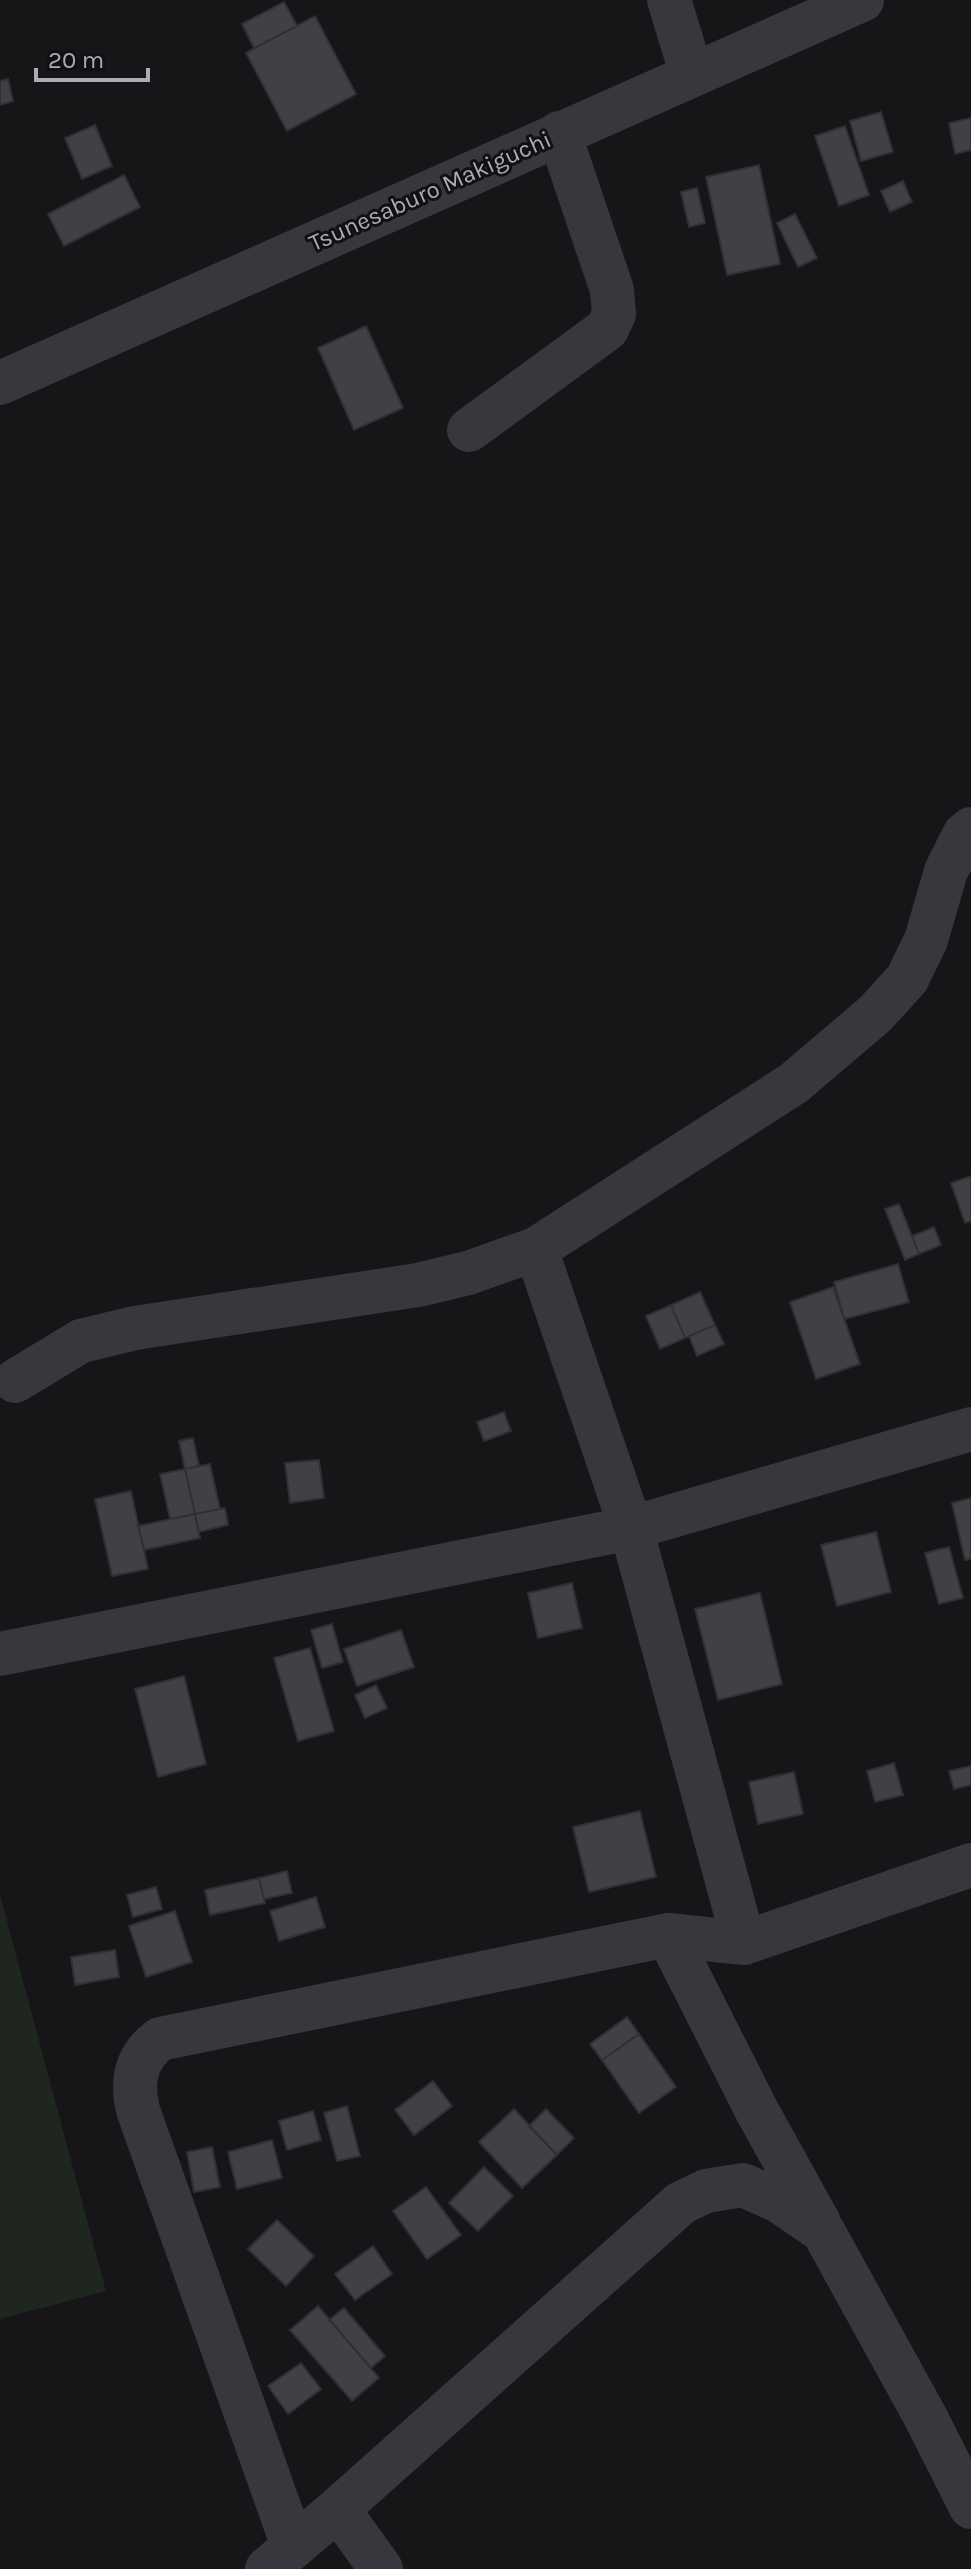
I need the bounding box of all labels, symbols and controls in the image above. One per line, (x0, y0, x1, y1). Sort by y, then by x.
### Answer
scale bar (36, 32, 148, 82)
text: 20 m (48, 46, 104, 74)
street label: Tsunesaburo Makiguchi (305, 125, 555, 257)

